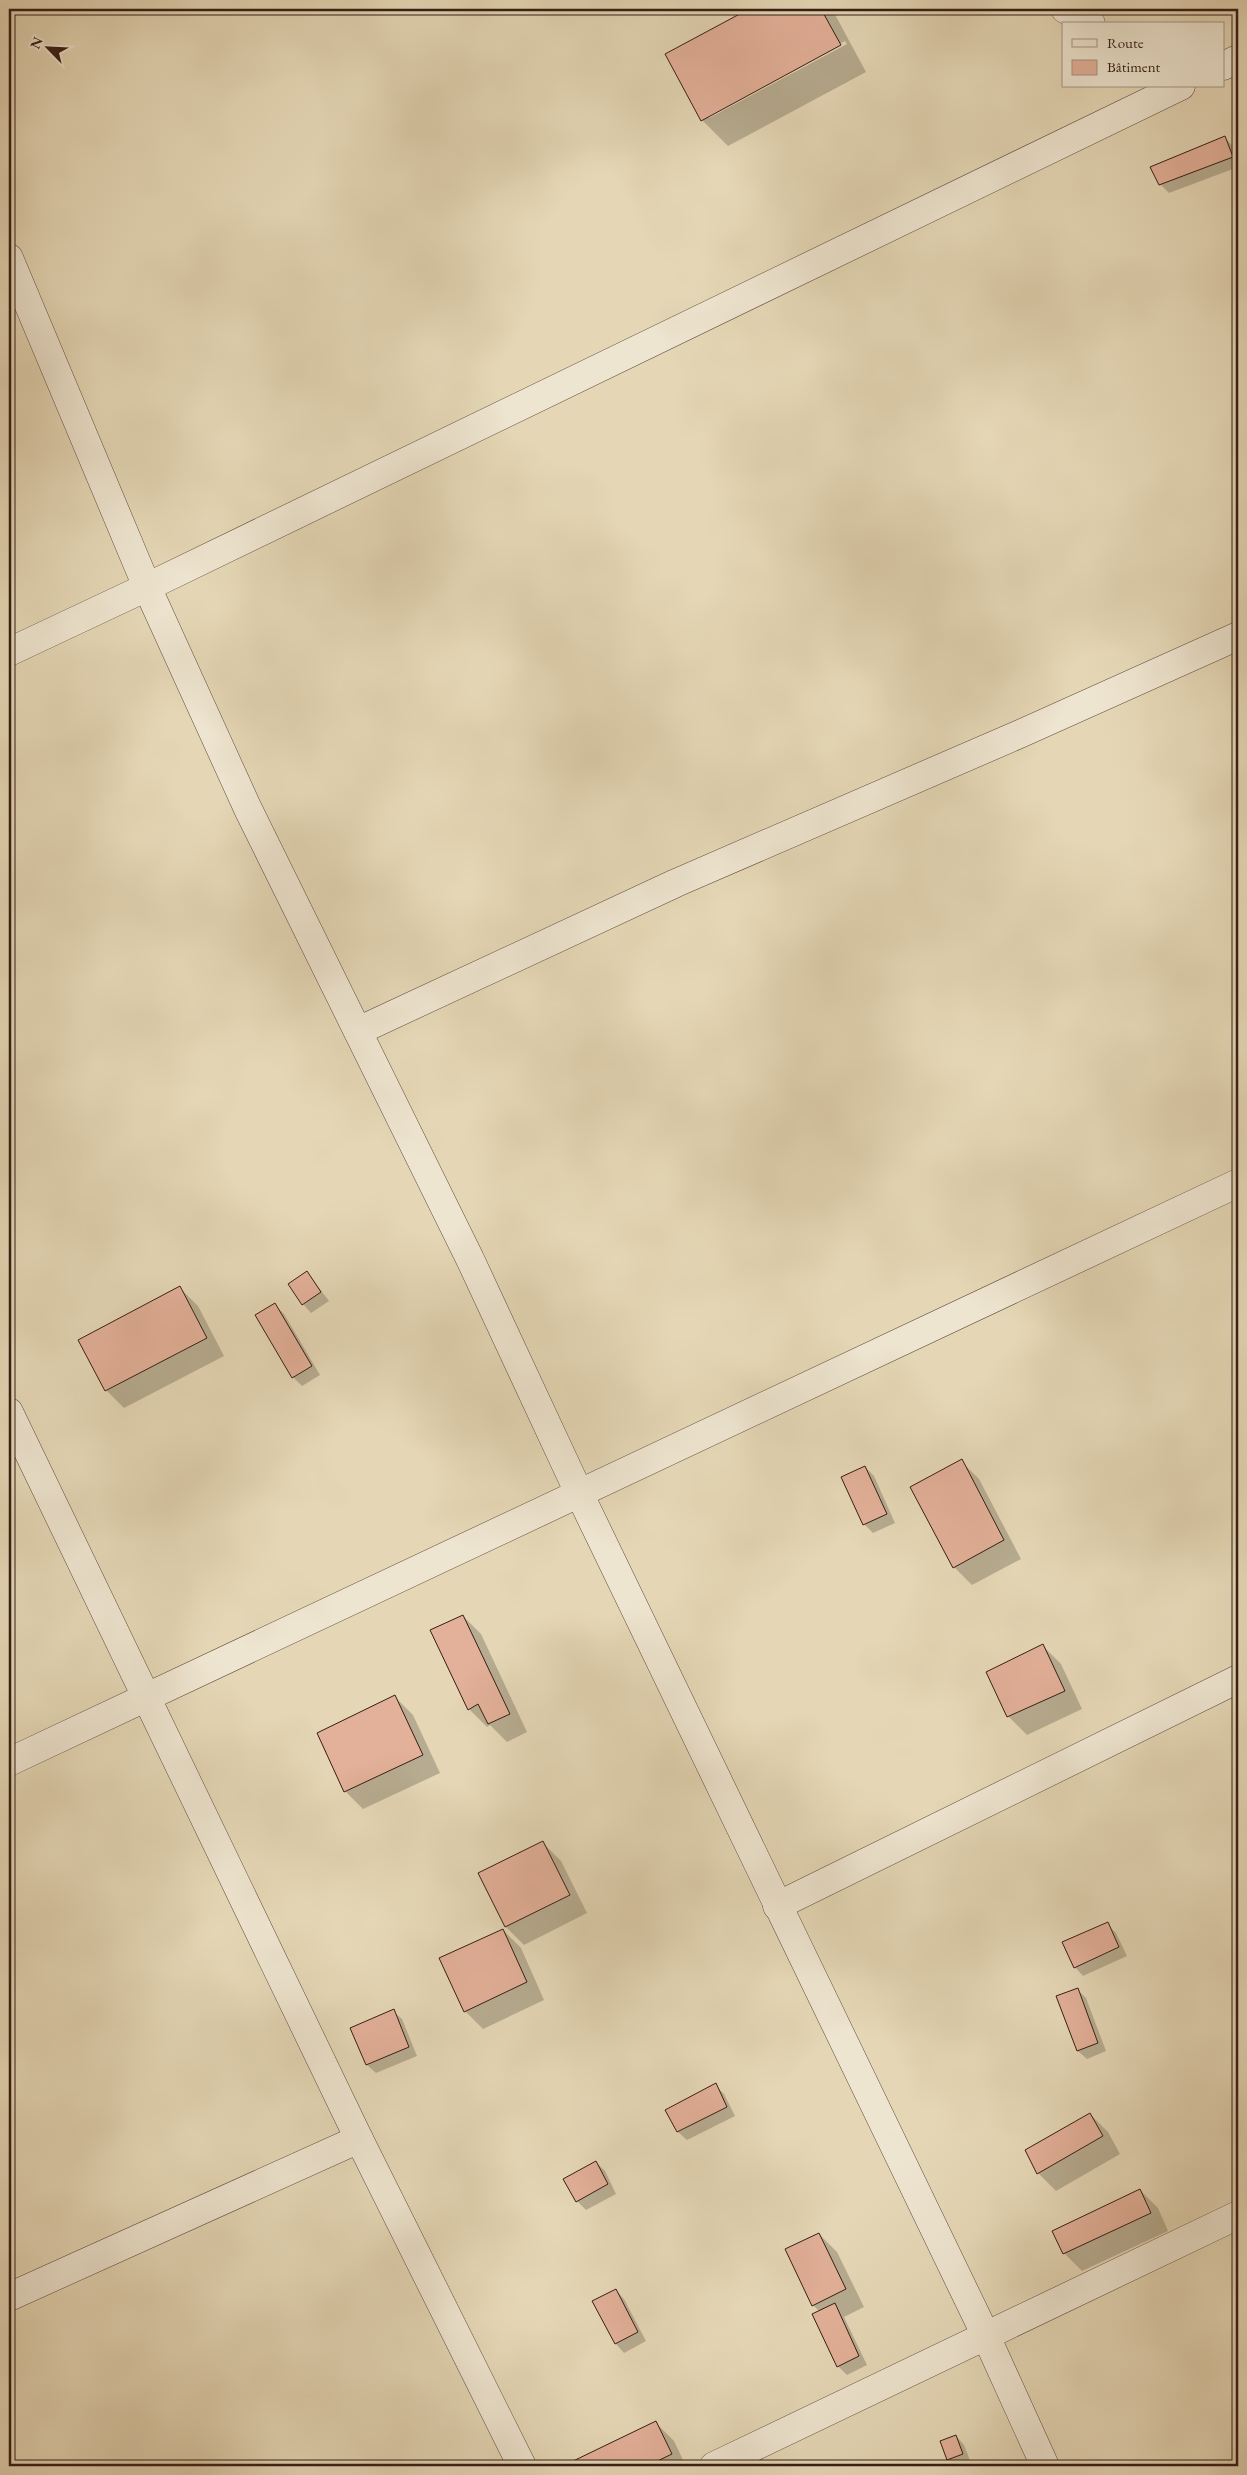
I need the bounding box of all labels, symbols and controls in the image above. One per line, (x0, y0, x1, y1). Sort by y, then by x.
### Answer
north arrow (22, 22, 72, 72)
legend (1062, 22, 1224, 88)
text: N (26, 33, 47, 52)
text: Route (1107, 33, 1144, 52)
text: Bâtiment (1107, 57, 1161, 76)

